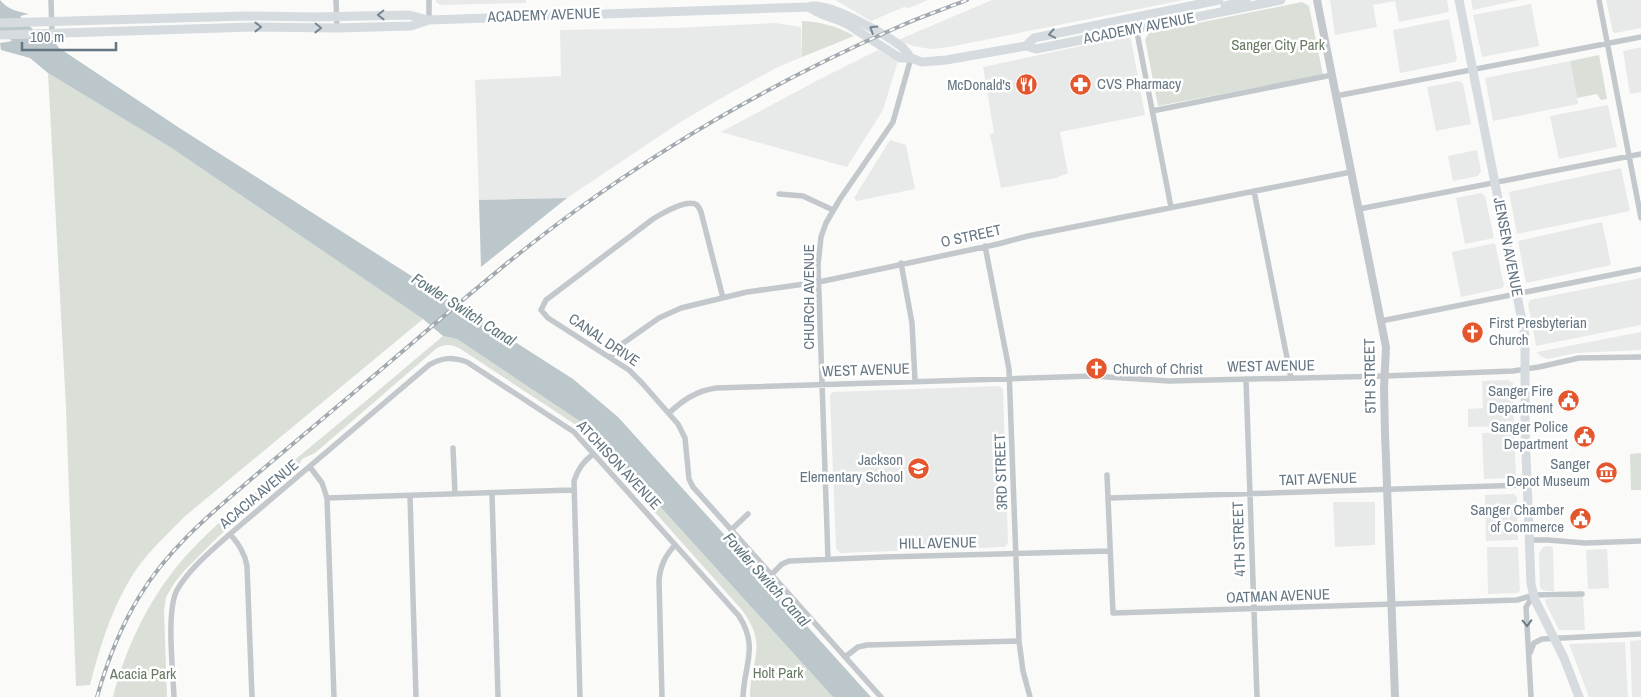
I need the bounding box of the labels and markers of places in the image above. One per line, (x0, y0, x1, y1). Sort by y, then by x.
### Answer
pharmacy icon: CVS Pharmacy (1069, 72, 1093, 96)
restaurant icon: McDonald's (1015, 73, 1039, 97)
place label: CVS Pharmacy (1097, 73, 1182, 94)
place label: McDonald's (947, 74, 1011, 95)
place label: First Presbyterian Church (1489, 312, 1587, 350)
church icon: First Presbyterian Church (1461, 320, 1485, 344)
church icon: Church of Christ (1085, 357, 1109, 381)
place label: Church of Christ (1113, 358, 1203, 379)
place label: Sanger Fire Department (1488, 380, 1554, 418)
public building icon: Sanger Fire Department (1557, 388, 1581, 412)
place label: Sanger Police Department (1491, 416, 1569, 454)
public building icon: Sanger Police Department (1572, 424, 1596, 448)
place label: Jackson Elementary School (800, 449, 903, 487)
place label: Sanger Depot Museum (1507, 453, 1590, 491)
school or university icon: Jackson Elementary School (907, 457, 931, 481)
museum icon: Sanger Depot Museum (1594, 461, 1618, 485)
place label: Sanger Chamber of Commerce (1470, 499, 1564, 537)
public building icon: Sanger Chamber of Commerce (1568, 507, 1592, 531)

